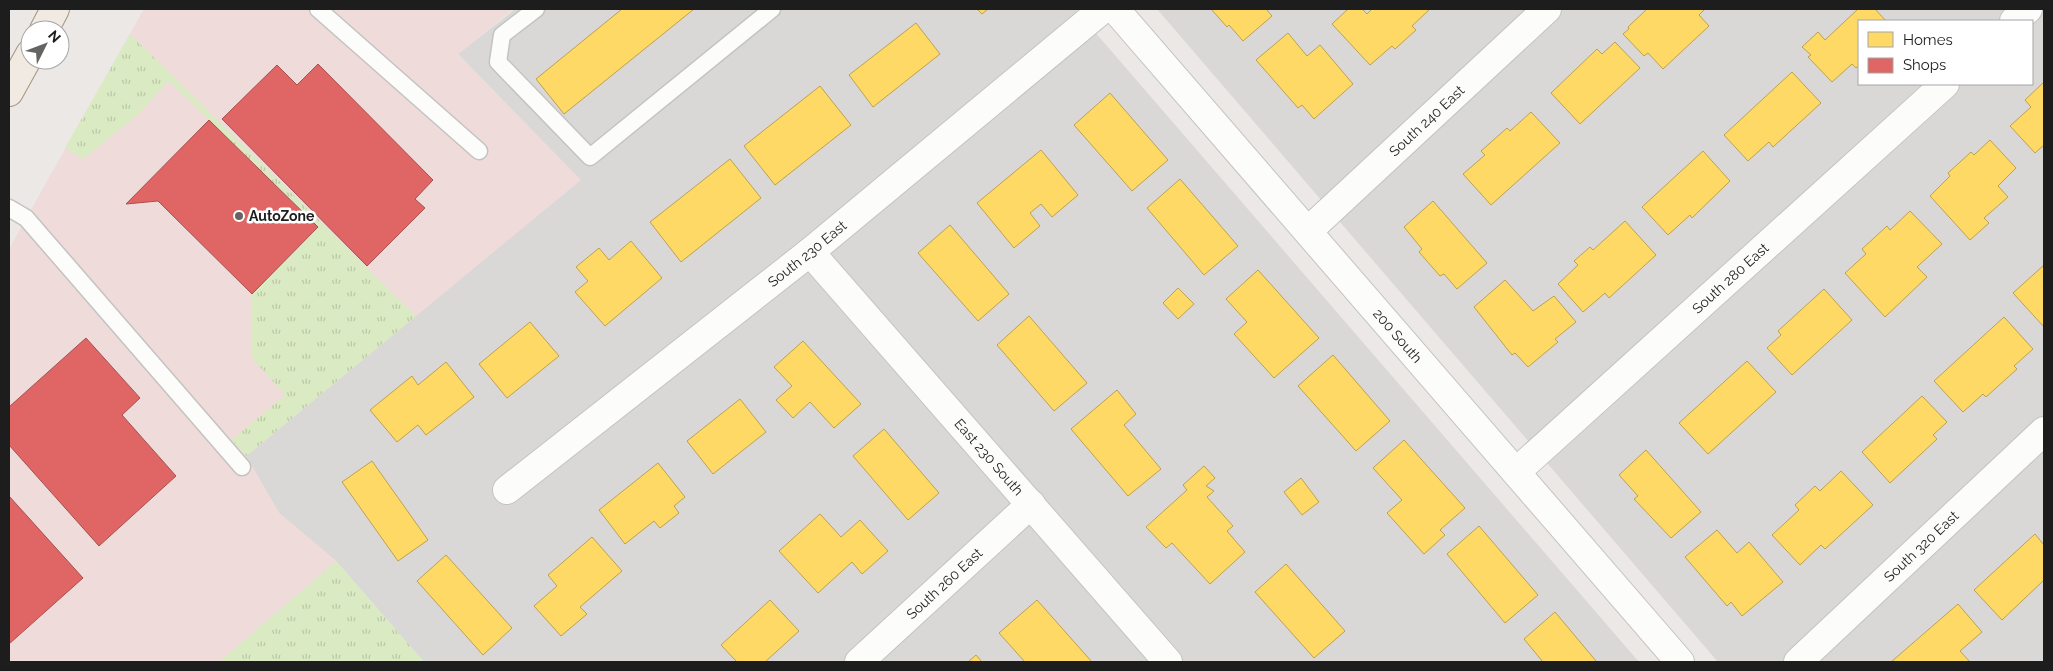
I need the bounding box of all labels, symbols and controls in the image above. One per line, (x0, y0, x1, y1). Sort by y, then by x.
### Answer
north arrow (20, 20, 70, 70)
legend (1858, 20, 2033, 85)
text: N (45, 27, 64, 46)
text: Homes (1903, 31, 1953, 49)
text: Shops (1903, 56, 1946, 74)
street label: South 240 East (1386, 82, 1468, 159)
place label: AutoZone (249, 208, 315, 224)
marker: AutoZone (233, 210, 245, 222)
street label: South 230 East (765, 217, 850, 290)
street label: South 280 East (1689, 239, 1772, 317)
street label: 200 South (1370, 305, 1425, 366)
street label: East 230 South (951, 415, 1027, 498)
street label: South 320 East (1881, 507, 1962, 585)
street label: South 260 East (903, 545, 986, 622)

